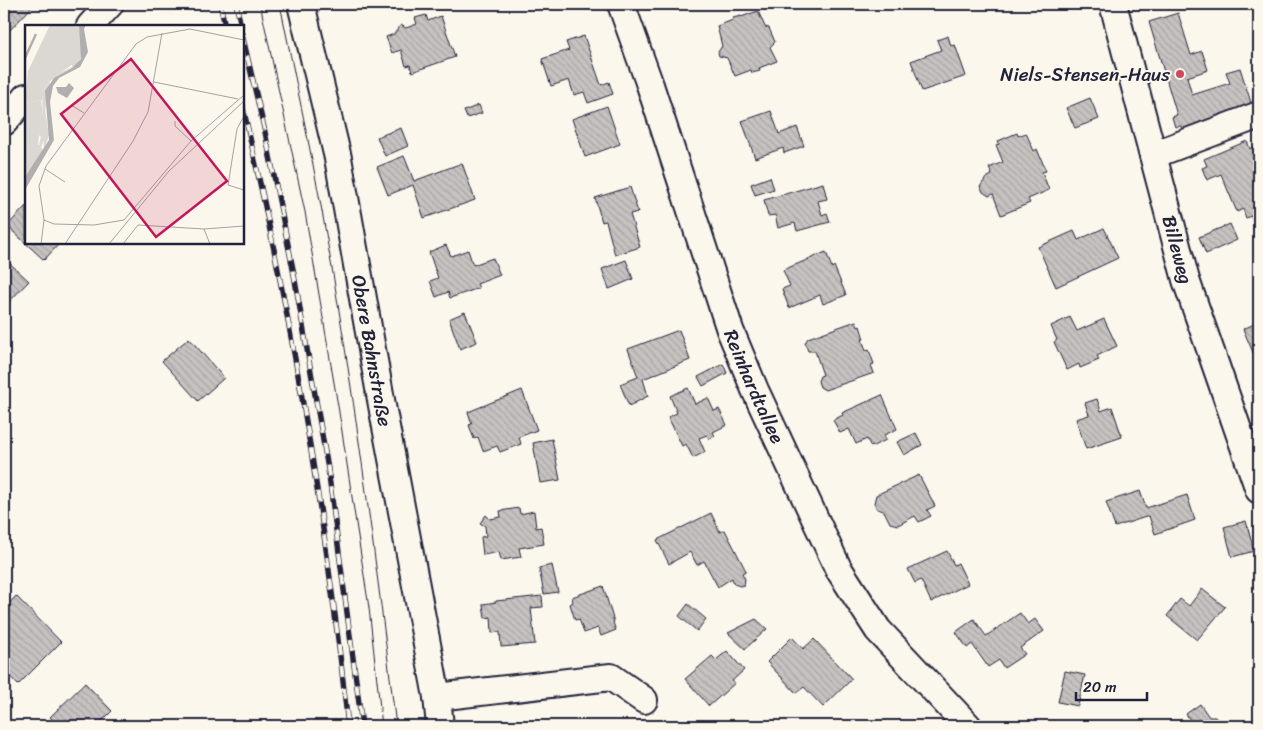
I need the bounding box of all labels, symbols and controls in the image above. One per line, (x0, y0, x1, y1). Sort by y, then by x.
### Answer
inset map (25, 25, 244, 244)
place label: Niels-Stensen-Haus (1000, 58, 1170, 91)
marker: Niels-Stensen-Haus (1174, 68, 1186, 80)
street label: Billeweg (1153, 212, 1202, 288)
street label: Obere Bahnstraße (342, 272, 402, 429)
street label: Reinhardtallee (714, 324, 794, 449)
scale bar (1076, 670, 1147, 702)
text: 20 m (1083, 674, 1117, 700)

